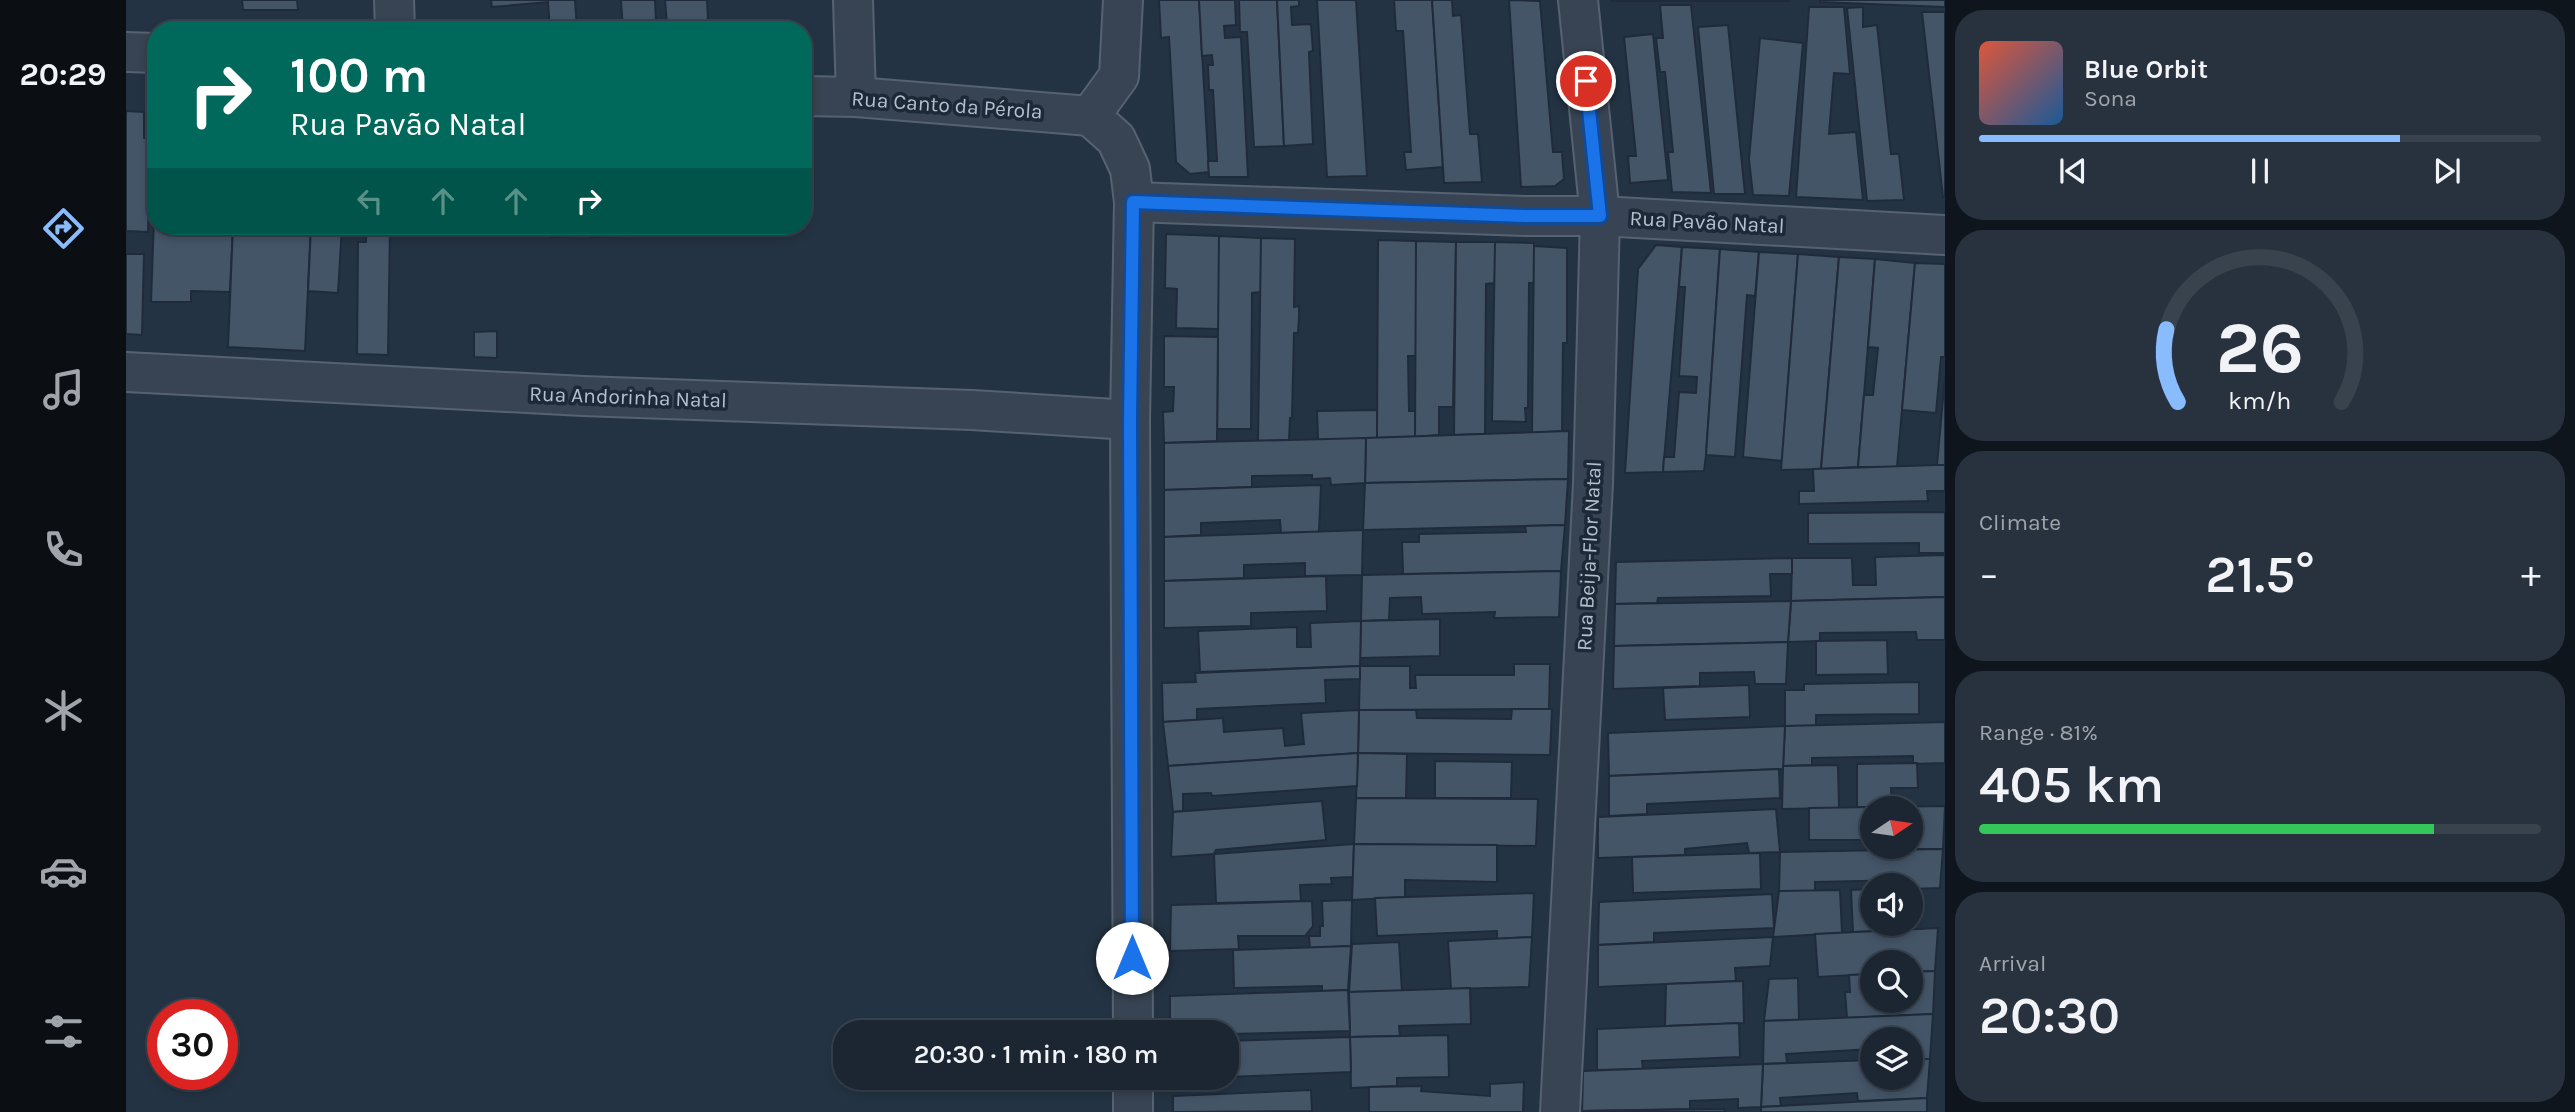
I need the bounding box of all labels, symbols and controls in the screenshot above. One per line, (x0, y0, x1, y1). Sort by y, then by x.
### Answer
text: 100 m (290, 47, 428, 104)
icon: right (175, 49, 266, 140)
pin (1556, 51, 1616, 111)
text: Blue Orbit (2084, 54, 2208, 85)
text: 20:29 (19, 56, 107, 93)
icon: arrive (1567, 62, 1605, 100)
text: Sona (2084, 85, 2137, 112)
street label: Rua Canto da Pérola (851, 86, 1043, 124)
text: Rua Pavão Natal (290, 106, 526, 143)
icon: previous (2054, 152, 2092, 190)
icon: pause (2241, 152, 2279, 190)
icon: next (2428, 152, 2466, 190)
icon: left (351, 182, 389, 220)
icon: ahead (424, 182, 462, 220)
icon: ahead (497, 182, 535, 220)
icon: right (570, 182, 608, 220)
icon: directions (39, 204, 88, 253)
street label: Rua Pavão Natal (1629, 206, 1785, 238)
text: 26 (2216, 305, 2304, 390)
icon: music (39, 365, 88, 414)
street label: Rua Andorinha Natal (529, 382, 727, 412)
text: km/h (2228, 385, 2292, 414)
street label: Rua Beija-Flor Natal (1572, 461, 1606, 651)
text: Climate (1979, 509, 2061, 536)
icon: phone (39, 525, 88, 574)
text: 21.5° (2205, 544, 2315, 605)
text: − (1979, 552, 1999, 597)
text: + (2521, 552, 2541, 597)
icon: climate (39, 686, 88, 735)
text: Range · 81% (1979, 719, 2098, 746)
text: 405 km (1979, 754, 2164, 815)
north arrow (1860, 796, 1923, 859)
map controls (1860, 796, 1923, 1090)
icon: car (39, 847, 88, 896)
button: sound (1860, 873, 1923, 936)
position arrow (1095, 921, 1169, 995)
button: search (1860, 950, 1923, 1013)
text: Arrival (1979, 950, 2046, 977)
text: 20:30 (1979, 985, 2120, 1046)
speed limit sign: 30 (147, 999, 238, 1090)
icon: filters (39, 1007, 88, 1056)
button: layers (1860, 1027, 1923, 1090)
text: 20:30 · 1 min · 180 m (914, 1039, 1158, 1070)

